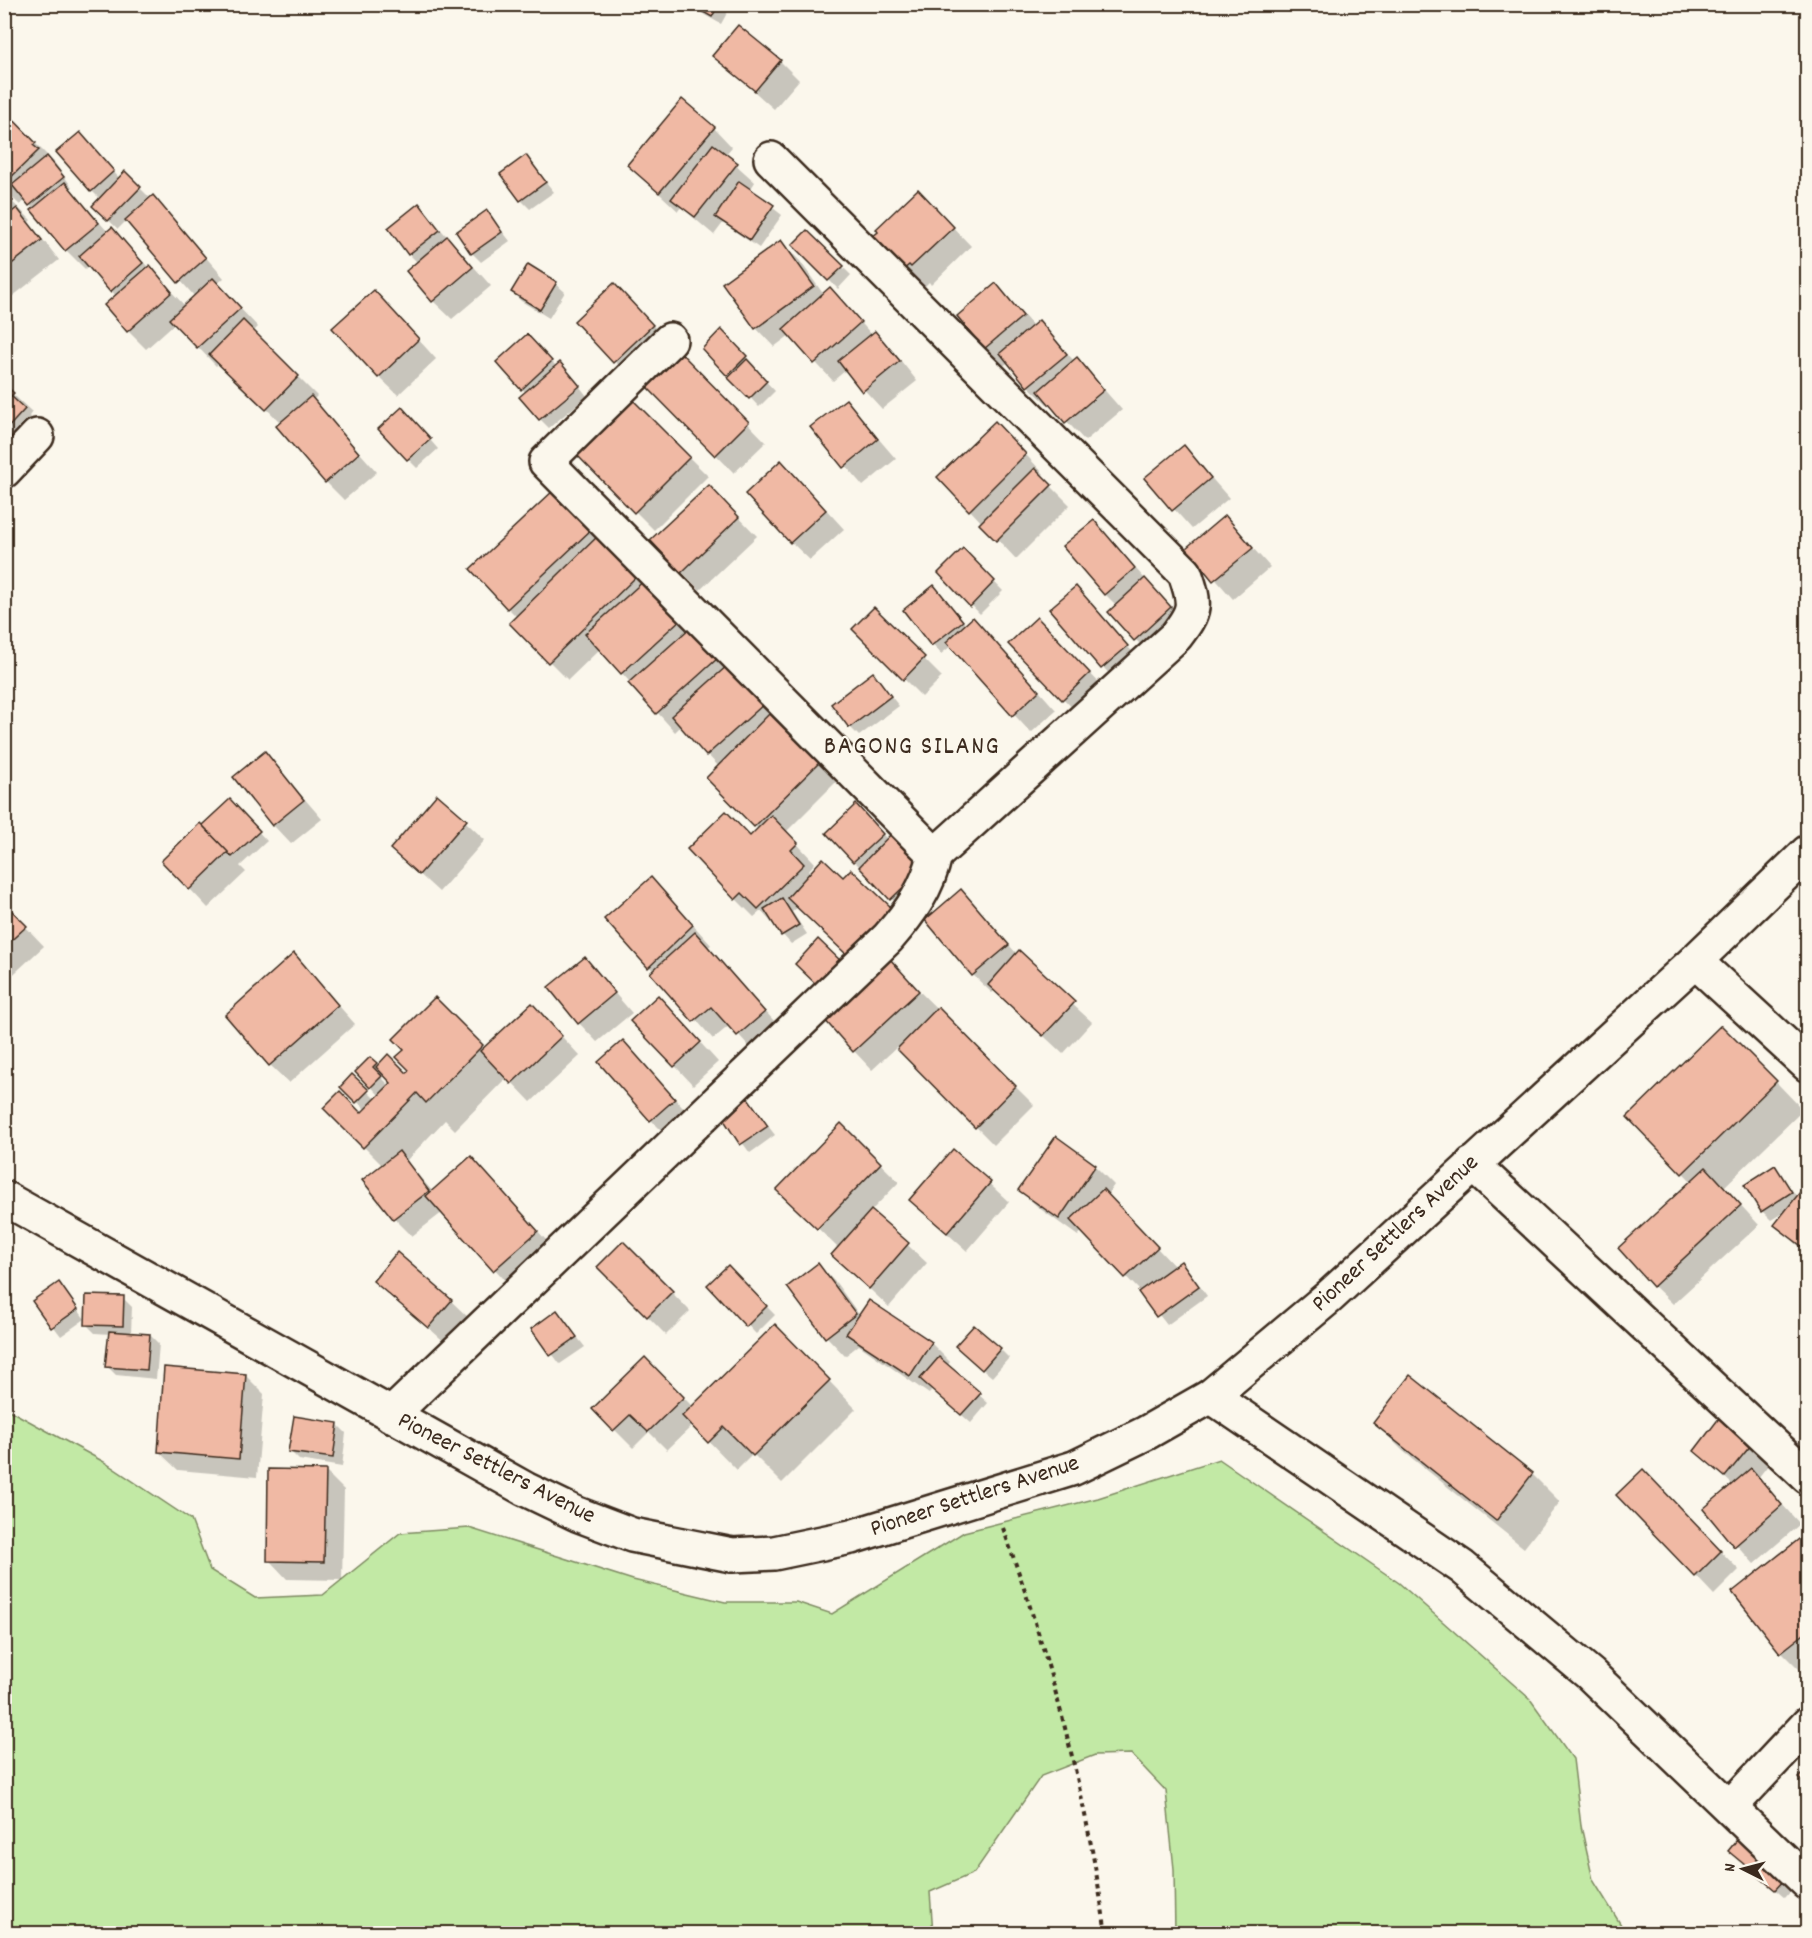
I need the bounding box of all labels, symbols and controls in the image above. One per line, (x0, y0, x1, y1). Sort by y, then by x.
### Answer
district label: BAGONG SILANG (824, 729, 1000, 766)
street label: Pioneer Settlers Avenue (1305, 1147, 1487, 1321)
street label: Pioneer Settlers Avenue (391, 1404, 601, 1534)
street label: Pioneer Settlers Avenue (866, 1447, 1084, 1547)
north arrow (1713, 1839, 1773, 1899)
text: N (1719, 1862, 1742, 1873)

